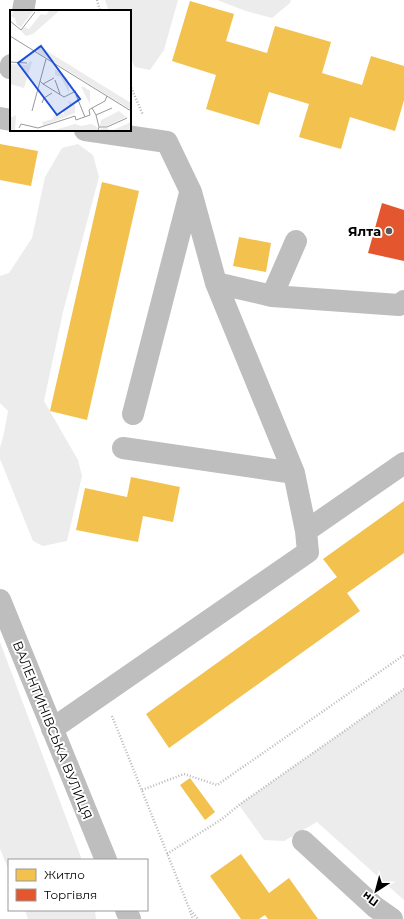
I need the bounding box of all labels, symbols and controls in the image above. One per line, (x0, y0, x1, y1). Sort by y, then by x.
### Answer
inset map (10, 10, 131, 131)
place label: Ялта (348, 223, 381, 239)
marker: Ялта (384, 226, 394, 236)
street label: ВАЛЕНТИНІВСЬКА ВУЛИЦЯ (10, 638, 96, 822)
legend (8, 859, 148, 911)
text: Житло (44, 867, 85, 882)
north arrow (356, 871, 396, 911)
text: Торгівля (44, 887, 97, 902)
text: Пн (359, 889, 381, 910)

